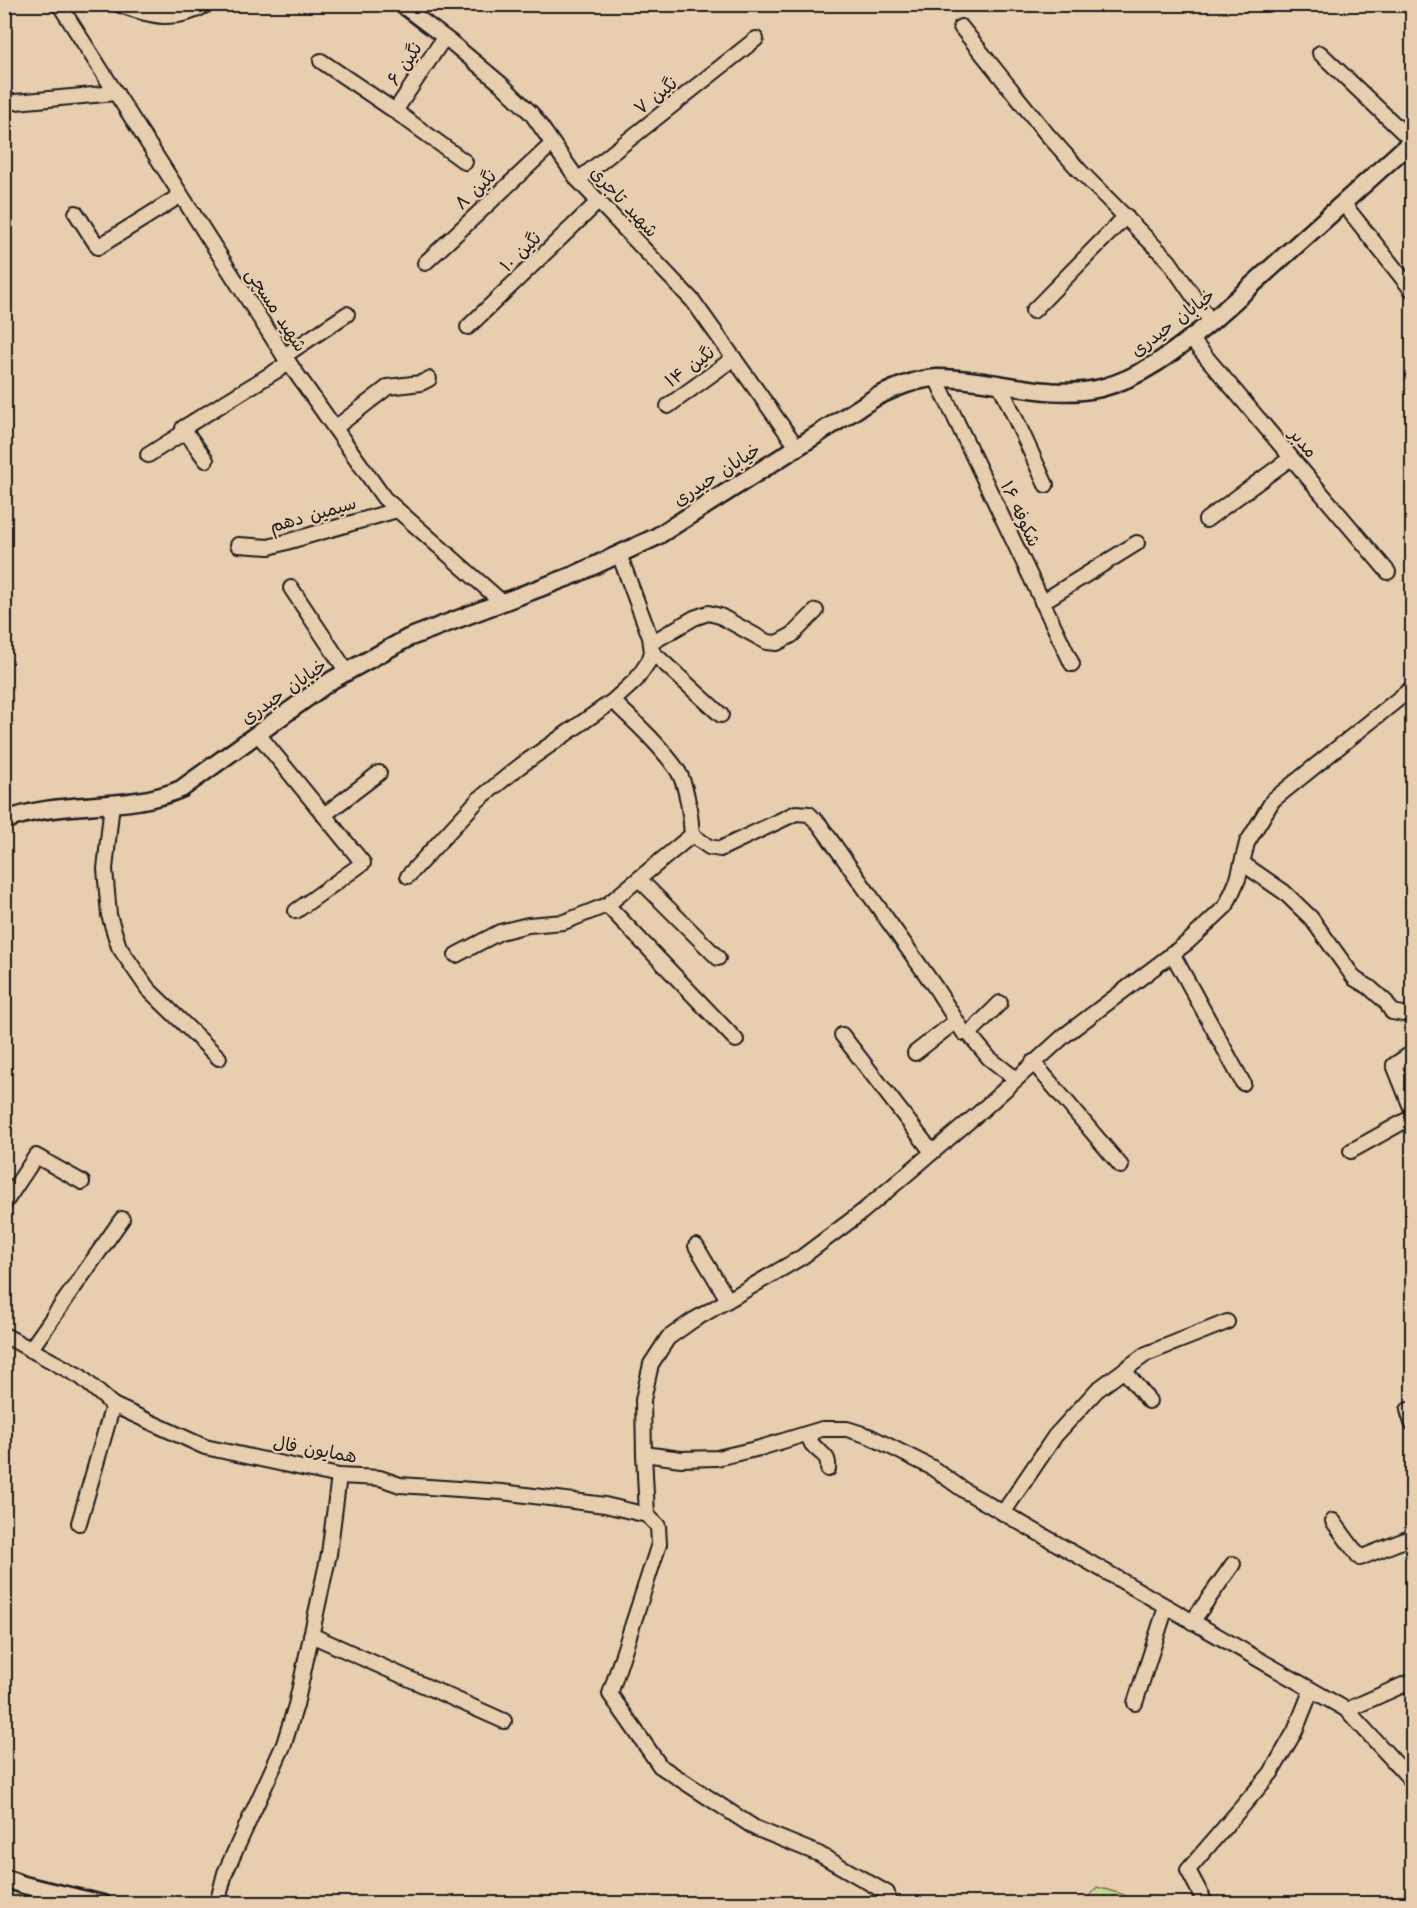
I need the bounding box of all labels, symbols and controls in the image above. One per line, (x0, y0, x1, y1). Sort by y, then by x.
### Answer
street label: نگین ۶ (381, 37, 429, 91)
street label: نگین ۷ (629, 71, 683, 121)
street label: شهید تاجری (584, 161, 664, 243)
street label: نگین ۸ (450, 164, 502, 216)
street label: نگین ۱۰ (495, 226, 547, 278)
street label: شهید مسچی (239, 263, 313, 357)
street label: خیابان حیدری (1126, 283, 1220, 363)
street label: نگین ۱۴ (660, 340, 720, 394)
street label: مدبر (1282, 421, 1323, 463)
street label: خیابان حیدری (668, 437, 766, 513)
street label: شکوفه ۱۶ (994, 477, 1046, 551)
street label: سیمین دهم (267, 491, 360, 540)
street label: خیابان حیدری (236, 653, 332, 731)
street label: همایون فال (271, 1430, 359, 1470)

